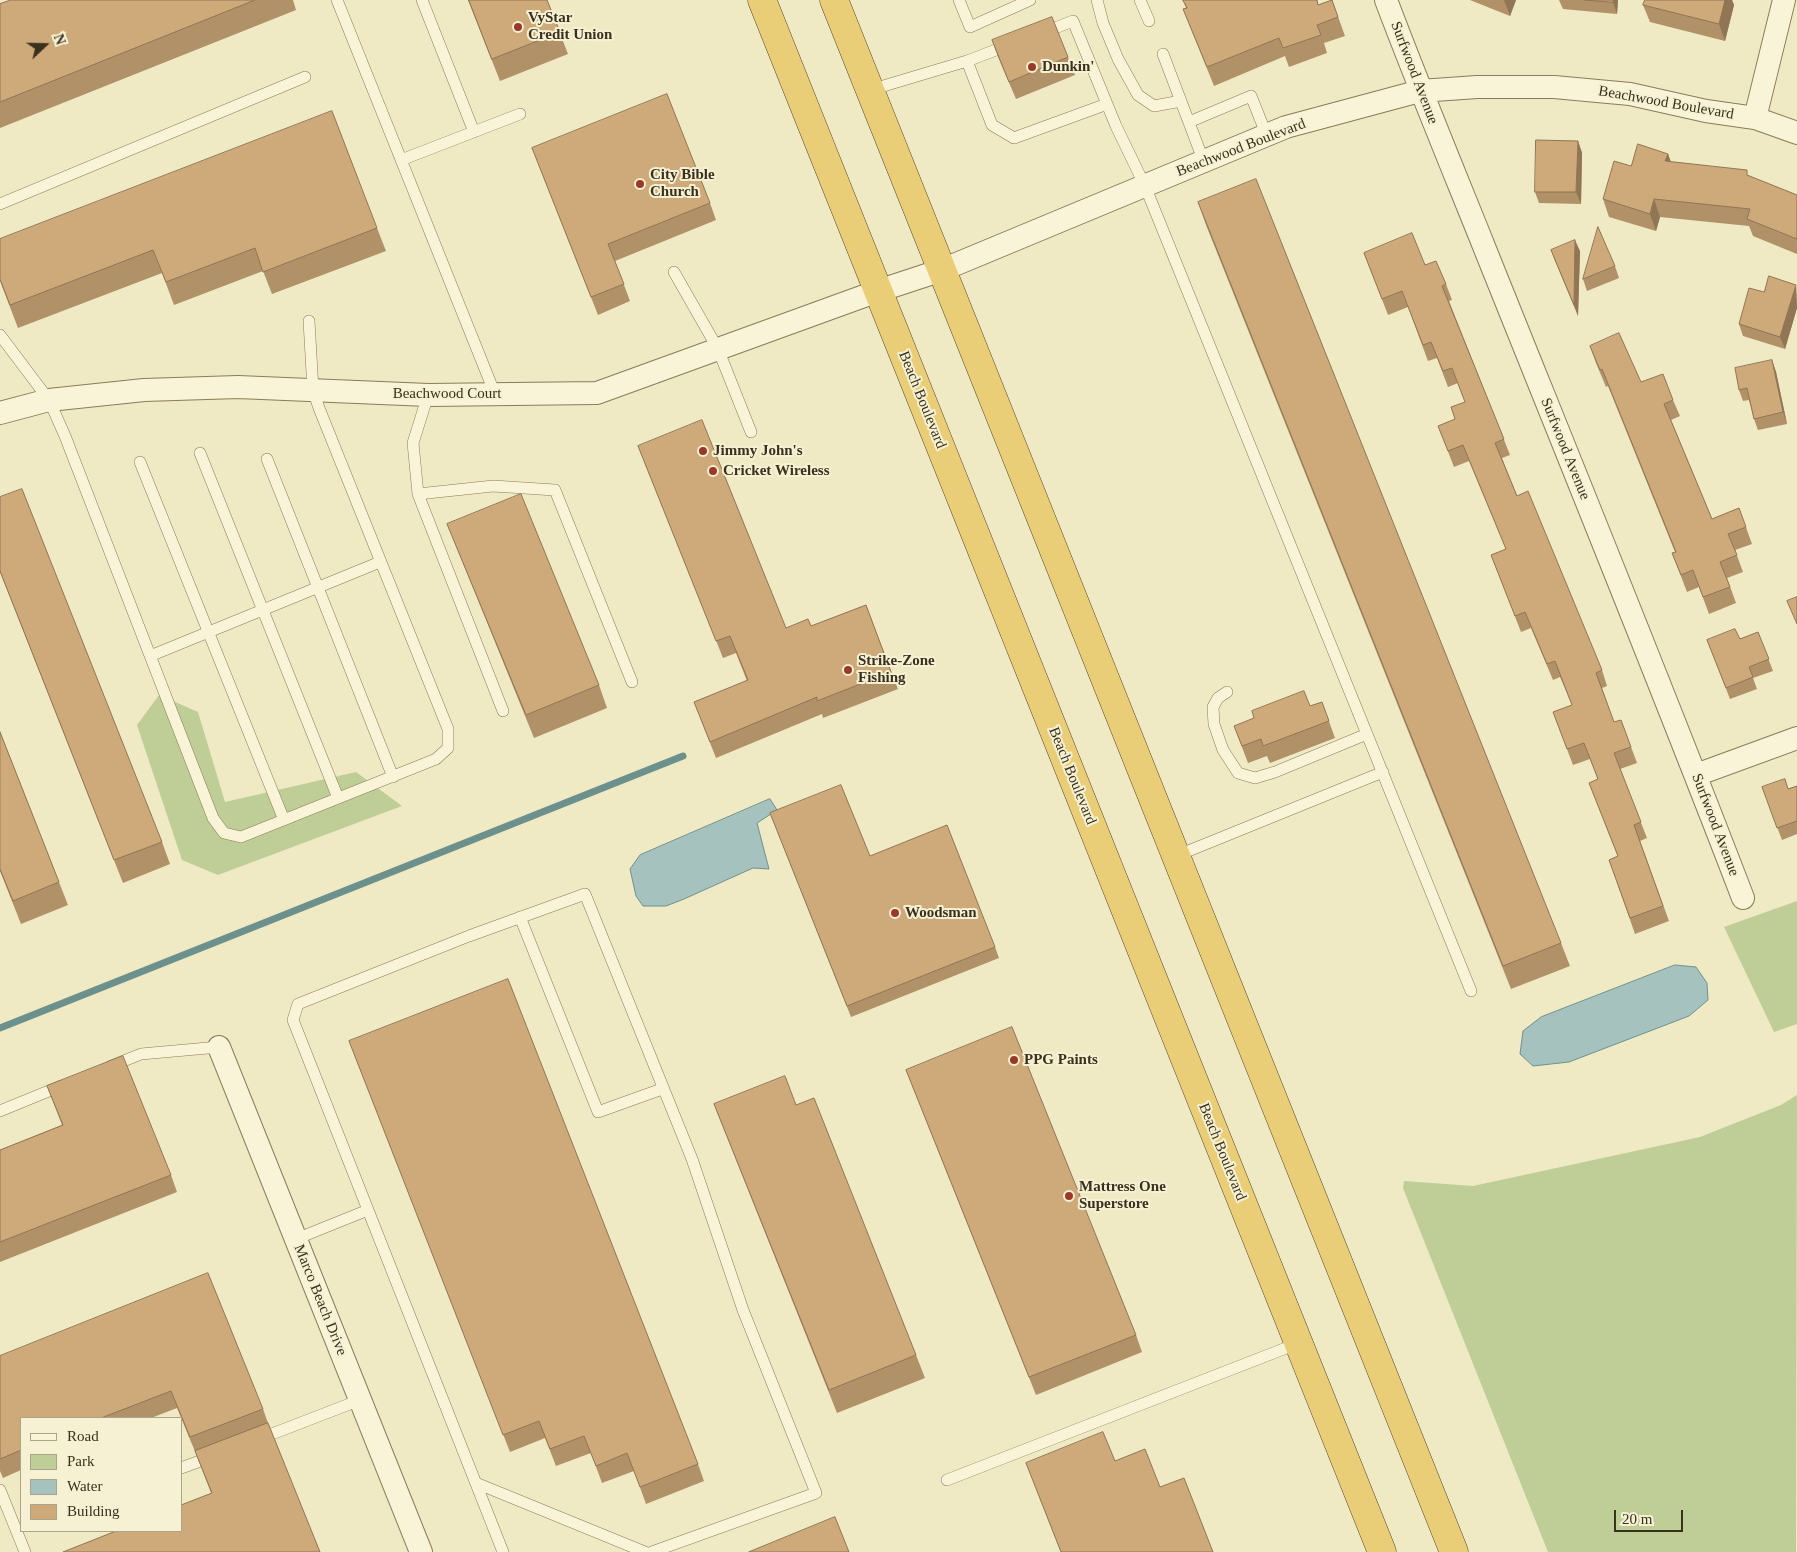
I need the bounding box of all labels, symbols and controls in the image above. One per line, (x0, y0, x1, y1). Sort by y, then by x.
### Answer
place label: VyStar Credit Union (528, 9, 612, 44)
street label: Surfwood Avenue (1386, 19, 1442, 127)
north arrow (20, 20, 70, 70)
marker: VyStar Credit Union (512, 21, 524, 33)
text: N (51, 32, 68, 47)
place label: Dunkin' (1042, 58, 1095, 76)
marker: Dunkin' (1026, 61, 1038, 73)
street label: Beachwood Boulevard (1597, 82, 1735, 124)
street label: Beachwood Boulevard (1174, 115, 1308, 181)
place label: City Bible Church (650, 166, 715, 201)
marker: City Bible Church (634, 178, 646, 190)
street label: Beach Boulevard (894, 349, 950, 451)
street label: Beachwood Court (393, 385, 501, 403)
street label: Surfwood Avenue (1536, 395, 1594, 503)
place label: Jimmy John's (713, 442, 803, 460)
marker: Jimmy John's (697, 445, 709, 457)
place label: Cricket Wireless (723, 462, 830, 480)
marker: Cricket Wireless (707, 465, 719, 477)
place label: Strike-Zone Fishing (858, 652, 935, 687)
marker: Strike-Zone Fishing (842, 664, 854, 676)
street label: Beach Boulevard (1044, 725, 1100, 827)
street label: Surfwood Avenue (1687, 771, 1743, 879)
place label: Woodsman (905, 904, 977, 922)
marker: Woodsman (889, 907, 901, 919)
place label: PPG Paints (1024, 1051, 1098, 1069)
marker: PPG Paints (1008, 1054, 1020, 1066)
street label: Beach Boulevard (1194, 1101, 1250, 1203)
place label: Mattress One Superstore (1079, 1178, 1166, 1213)
marker: Mattress One Superstore (1063, 1190, 1075, 1202)
street label: Marco Beach Drive (290, 1242, 350, 1358)
legend (20, 1417, 182, 1532)
text: Road (67, 1428, 99, 1444)
text: Park (67, 1453, 95, 1469)
text: Water (67, 1478, 102, 1494)
scale bar (1617, 1500, 1686, 1532)
text: Building (67, 1503, 120, 1519)
text: 20 m (1622, 1511, 1652, 1527)

